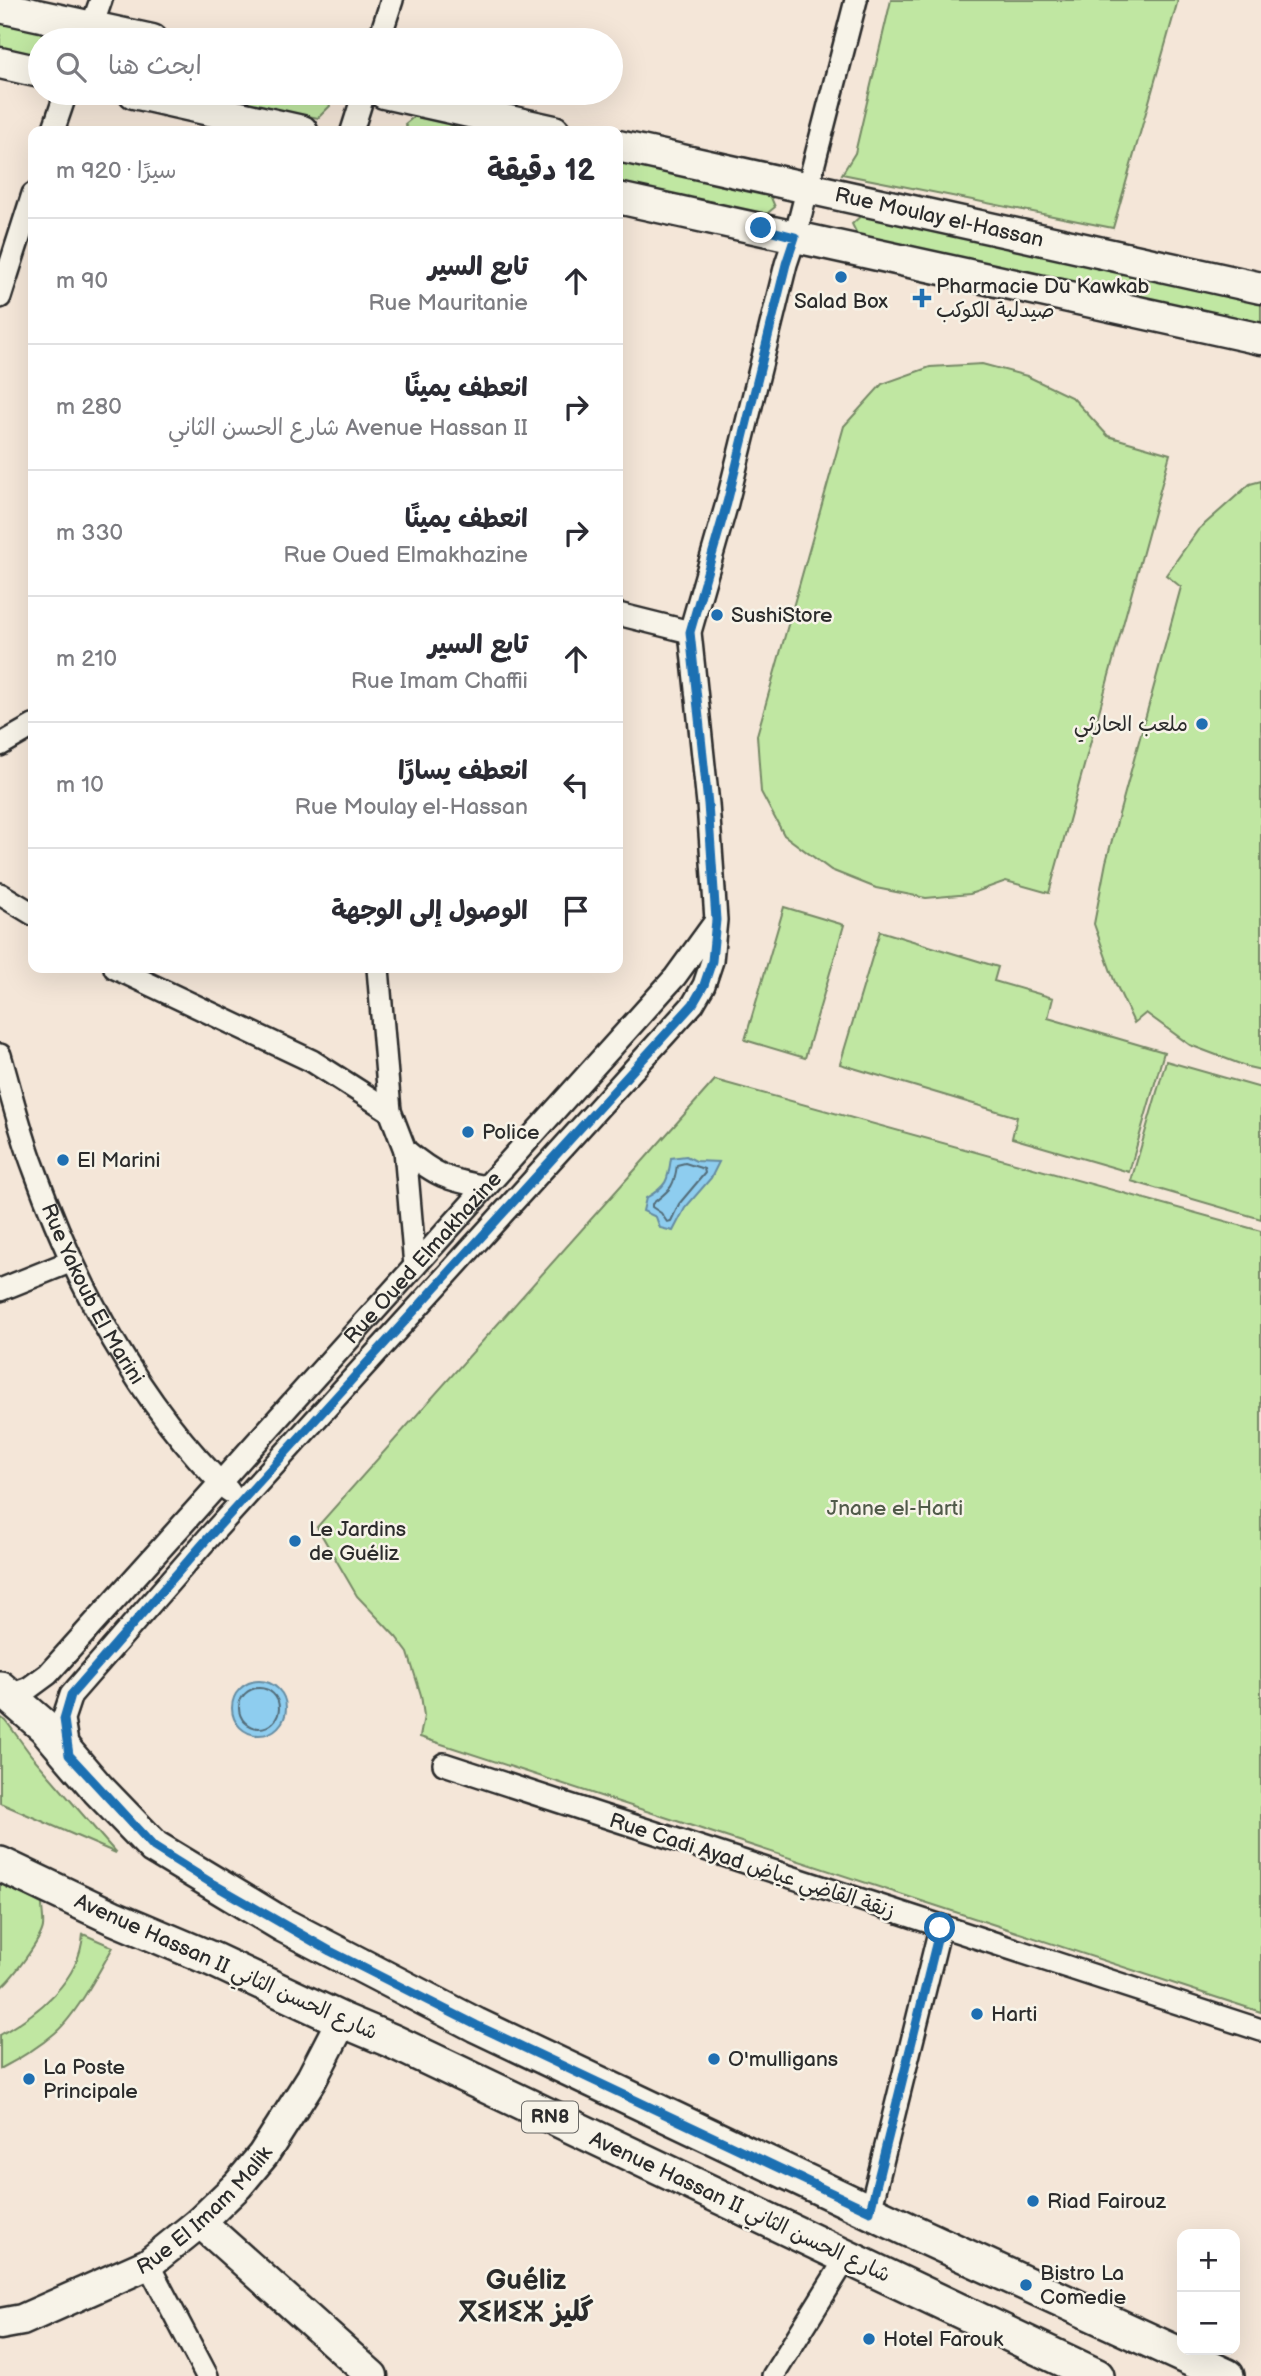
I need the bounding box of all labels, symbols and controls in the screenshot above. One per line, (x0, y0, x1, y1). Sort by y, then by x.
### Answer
search box (28, 28, 623, 105)
icon: search (52, 48, 90, 86)
text: ابحث هنا (108, 51, 202, 82)
text: 12 دقيقة (487, 153, 595, 189)
text: سيرًا · 920 m (56, 157, 177, 185)
street label: Rue Moulay el-Hassan (832, 182, 1046, 252)
route end (745, 212, 776, 243)
text: تابع السير (428, 252, 528, 283)
icon: ahead (557, 262, 595, 300)
text: 90 m (56, 267, 108, 295)
marker: Salad Box (833, 269, 849, 285)
place label: Pharmacie Du Kawkab صيدلية الكوكب (936, 274, 1150, 323)
text: Rue Mauritanie (368, 289, 528, 317)
place label: Salad Box (794, 289, 888, 314)
marker: Pharmacie Du Kawkab صيدلية الكوكب (914, 290, 930, 306)
text: انعطف يمينًا (405, 373, 528, 404)
icon: right (557, 388, 595, 426)
text: 280 m (56, 393, 122, 421)
text: Avenue Hassan II شارع الحسن الثاني (168, 414, 528, 442)
text: انعطف يمينًا (405, 504, 528, 535)
icon: right (557, 514, 595, 552)
text: 330 m (56, 519, 123, 547)
text: Rue Oued Elmakhazine (283, 541, 528, 569)
place label: SushiStore (731, 603, 832, 628)
marker: SushiStore (709, 607, 725, 623)
text: تابع السير (428, 630, 528, 661)
icon: ahead (557, 640, 595, 678)
text: 210 m (56, 645, 117, 673)
text: Rue Imam Chaffii (351, 667, 528, 695)
place label: ملعب الحارثي (1074, 712, 1188, 743)
marker: ملعب الحارثي (1194, 716, 1210, 732)
text: انعطف يسارًا (398, 756, 528, 787)
icon: left (557, 766, 595, 804)
text: 10 m (56, 771, 104, 799)
text: Rue Moulay el-Hassan (295, 793, 528, 821)
icon: arrive (557, 892, 595, 930)
text: الوصول إلى الوجهة (331, 896, 528, 927)
place label: Police (482, 1120, 540, 1145)
marker: Police (460, 1124, 476, 1140)
place label: El Marini (77, 1148, 160, 1173)
marker: El Marini (55, 1152, 71, 1168)
street label: Rue Oued Elmakhazine (339, 1166, 507, 1349)
street label: Rue Yakoub El Marini (36, 1200, 150, 1389)
park label: Jnane el-Harti (827, 1496, 963, 1521)
place label: Le Jardins de Guéliz (309, 1517, 406, 1566)
marker: Le Jardins de Guéliz (287, 1533, 303, 1549)
street label: Rue Cadi Ayad زنقة القاضي عياض (604, 1808, 898, 1930)
street label: Avenue Hassan II شارع الحسن الثاني (68, 1889, 381, 2051)
route start (924, 1912, 955, 1943)
place label: Harti (991, 2002, 1037, 2027)
marker: Harti (969, 2006, 985, 2022)
place label: O'mulligans (728, 2047, 838, 2072)
marker: O'mulligans (706, 2051, 722, 2067)
place label: La Poste Principale (43, 2055, 138, 2104)
marker: La Poste Principale (21, 2071, 37, 2087)
road number: RN8 (522, 2102, 578, 2132)
street label: Avenue Hassan II شارع الحسن الثاني (583, 2126, 894, 2293)
street label: Rue El Imam Malik (133, 2141, 278, 2280)
place label: Riad Fairouz (1047, 2189, 1167, 2214)
marker: Riad Fairouz (1025, 2193, 1041, 2209)
map controls (1177, 2229, 1240, 2355)
button: + (1177, 2229, 1240, 2292)
place label: Bistro La Comedie (1040, 2261, 1126, 2310)
district label: Guéliz ⴳⵉⵍⵉⵣ گليز (458, 2264, 594, 2329)
marker: Bistro La Comedie (1018, 2277, 1034, 2293)
button: − (1177, 2292, 1240, 2355)
place label: Hotel Farouk (883, 2327, 1004, 2352)
marker: Hotel Farouk (861, 2331, 877, 2347)

